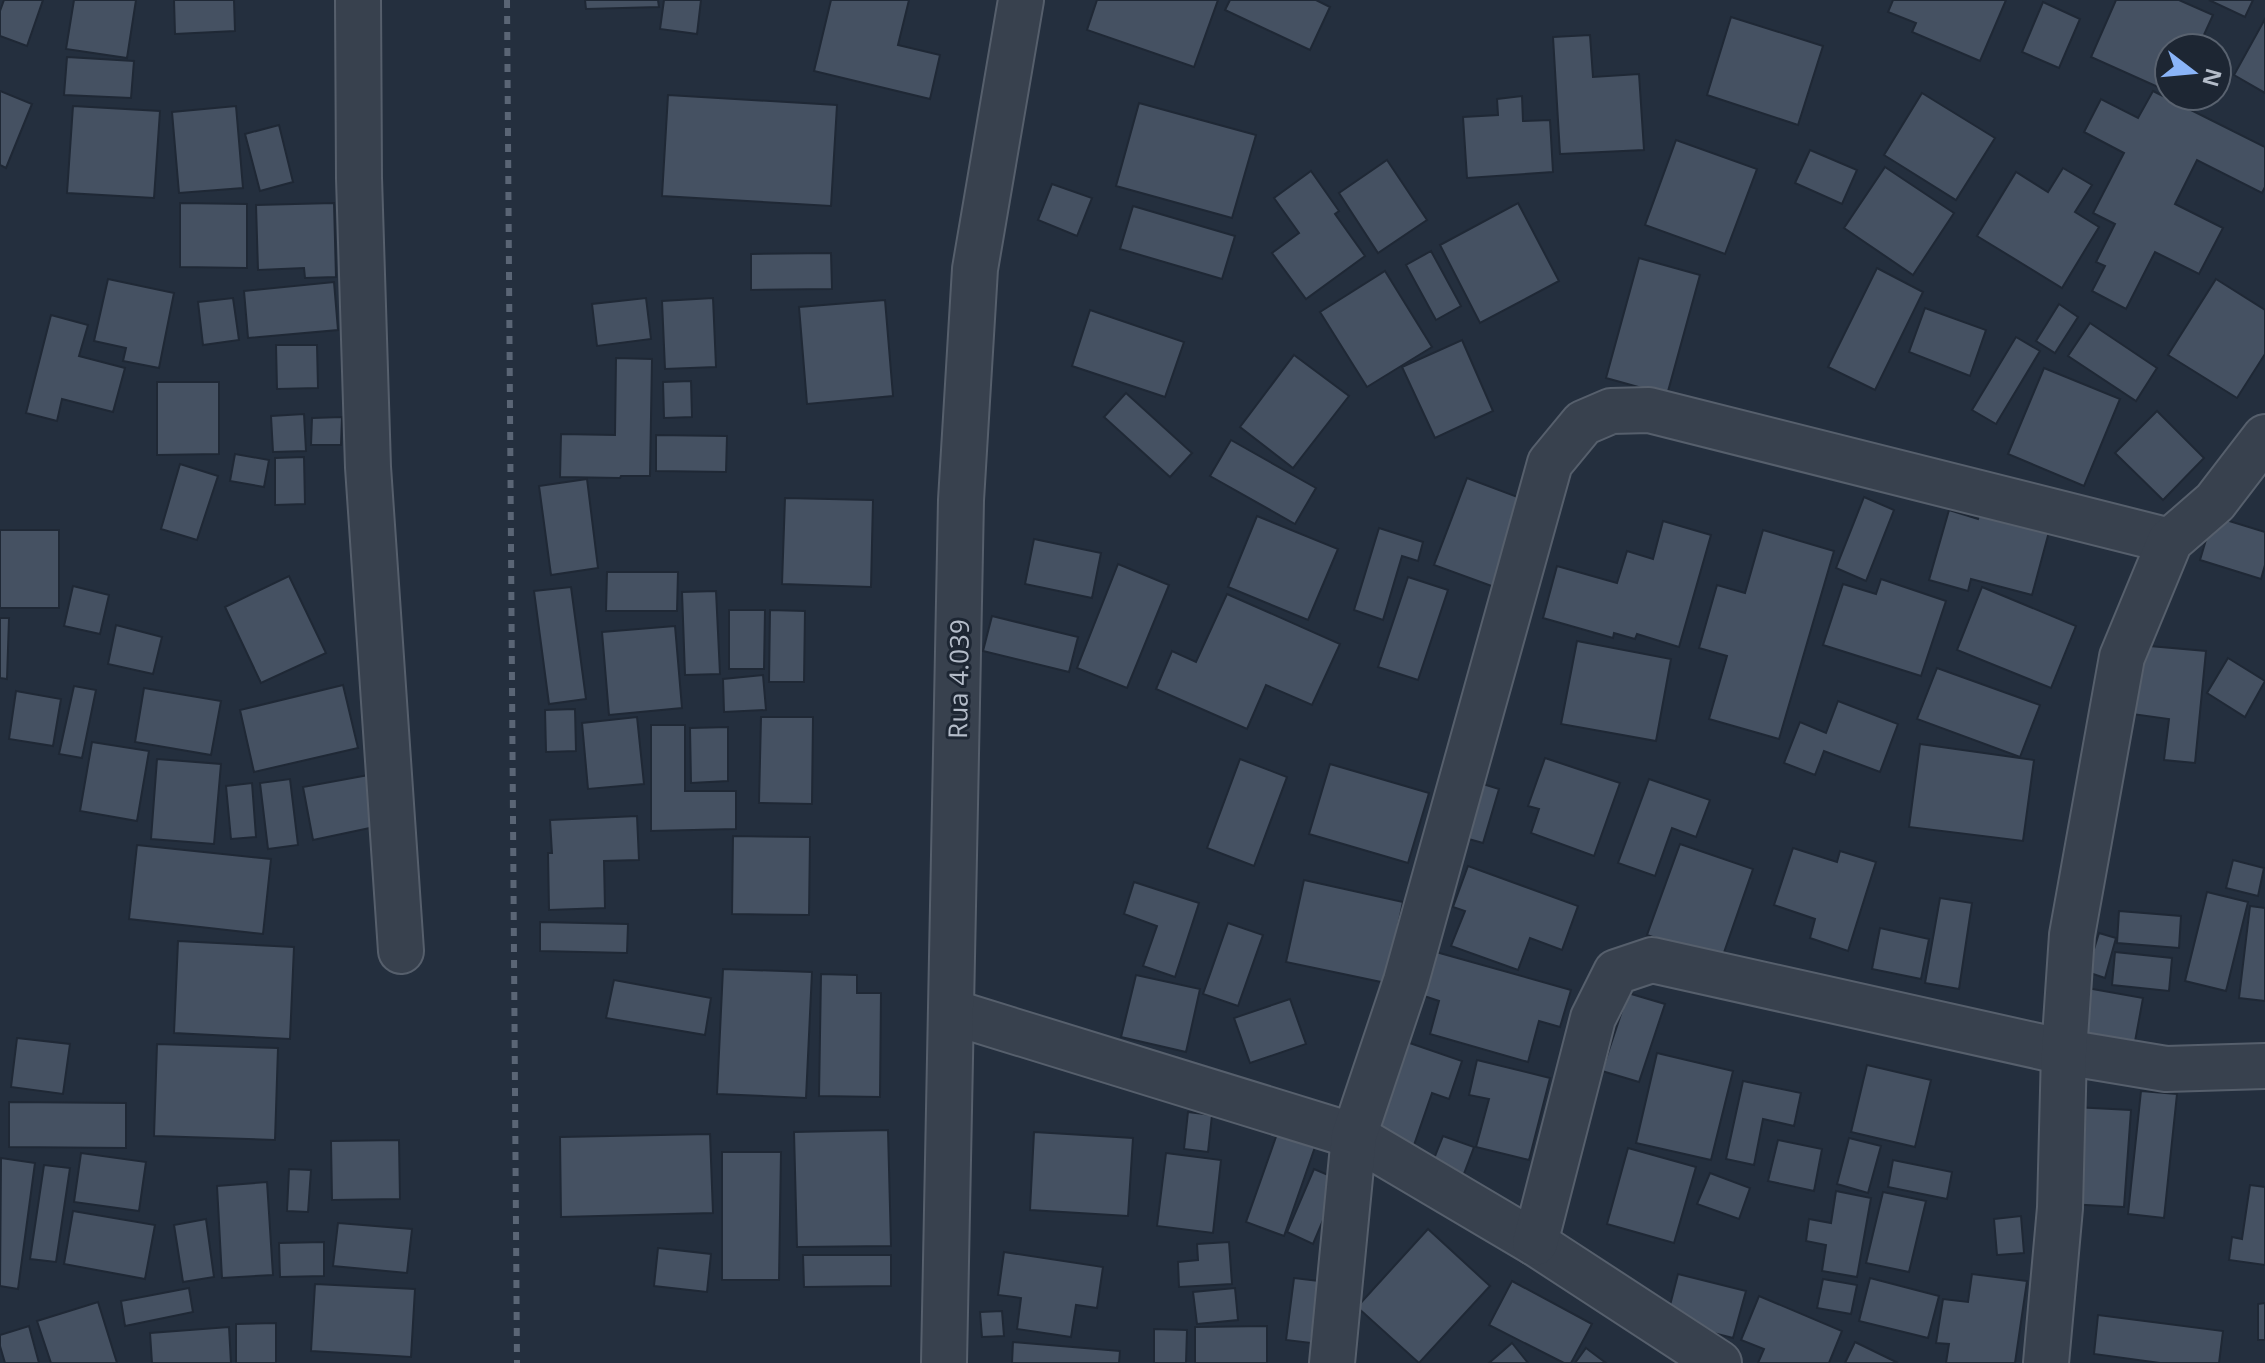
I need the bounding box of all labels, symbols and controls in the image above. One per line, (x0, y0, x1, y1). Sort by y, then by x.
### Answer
north arrow (2153, 32, 2233, 112)
text: N (2196, 65, 2230, 91)
street label: Rua 4.039 (939, 619, 977, 739)

